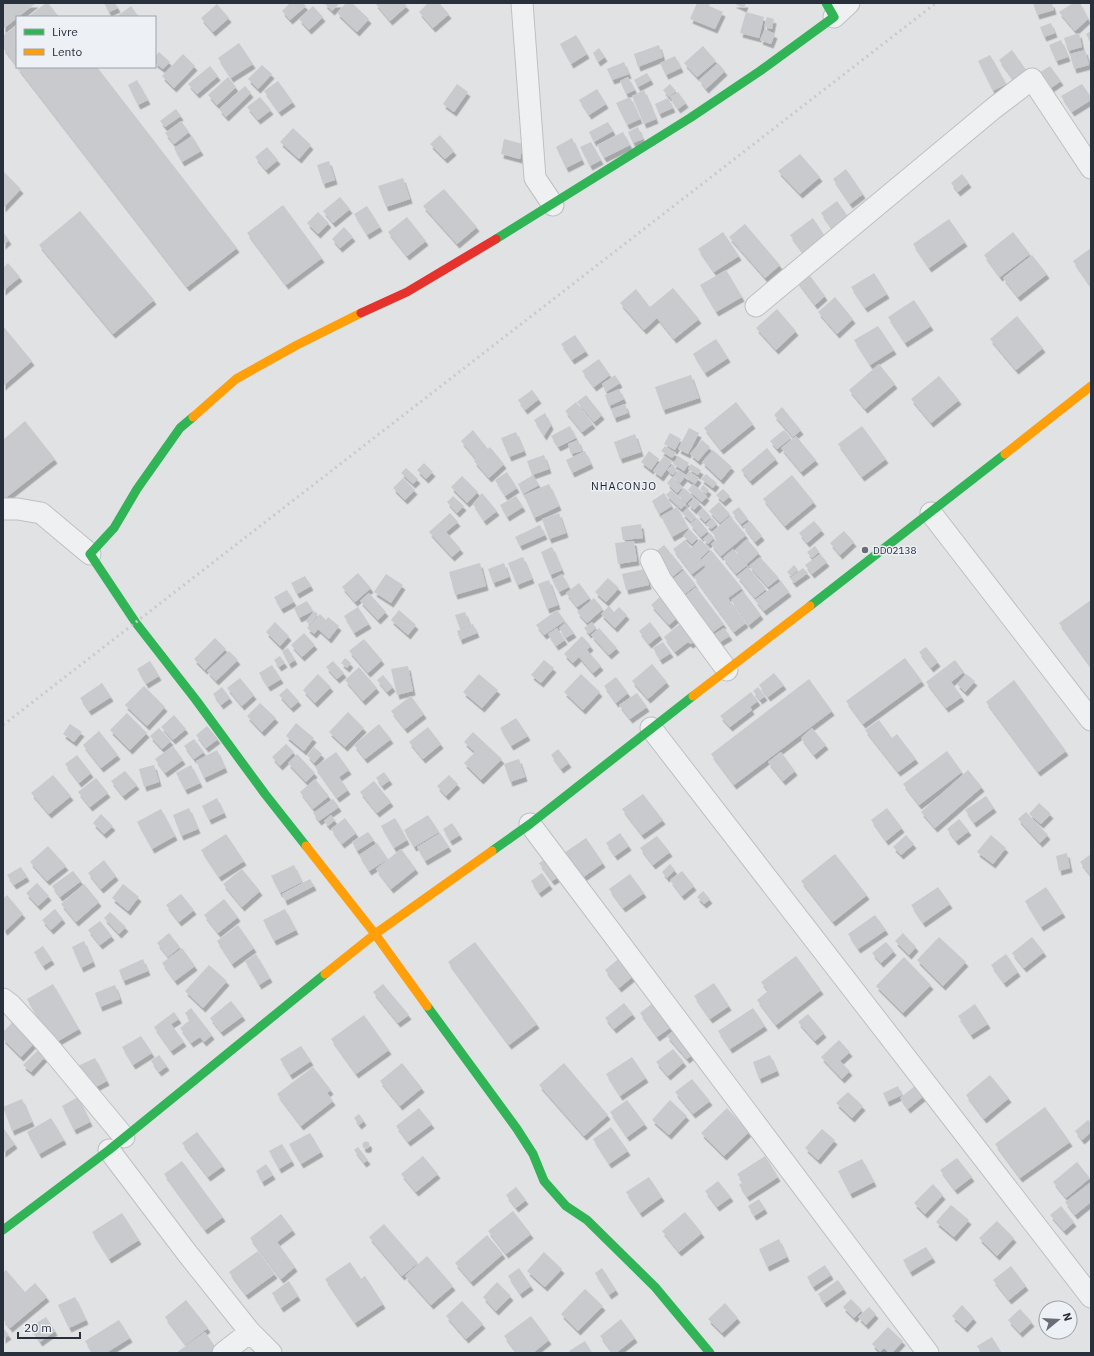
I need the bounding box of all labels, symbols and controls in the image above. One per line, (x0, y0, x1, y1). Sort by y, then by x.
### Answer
legend (16, 16, 156, 68)
text: Livre (52, 24, 78, 39)
text: Lento (52, 44, 82, 59)
district label: NHACONJO (591, 479, 657, 493)
place label: DD02138 (873, 544, 916, 557)
marker: DD02138 (860, 545, 870, 555)
north arrow (1038, 1300, 1078, 1340)
text: N (1060, 1311, 1075, 1323)
scale bar (18, 1314, 80, 1340)
text: 20 m (24, 1320, 52, 1335)

